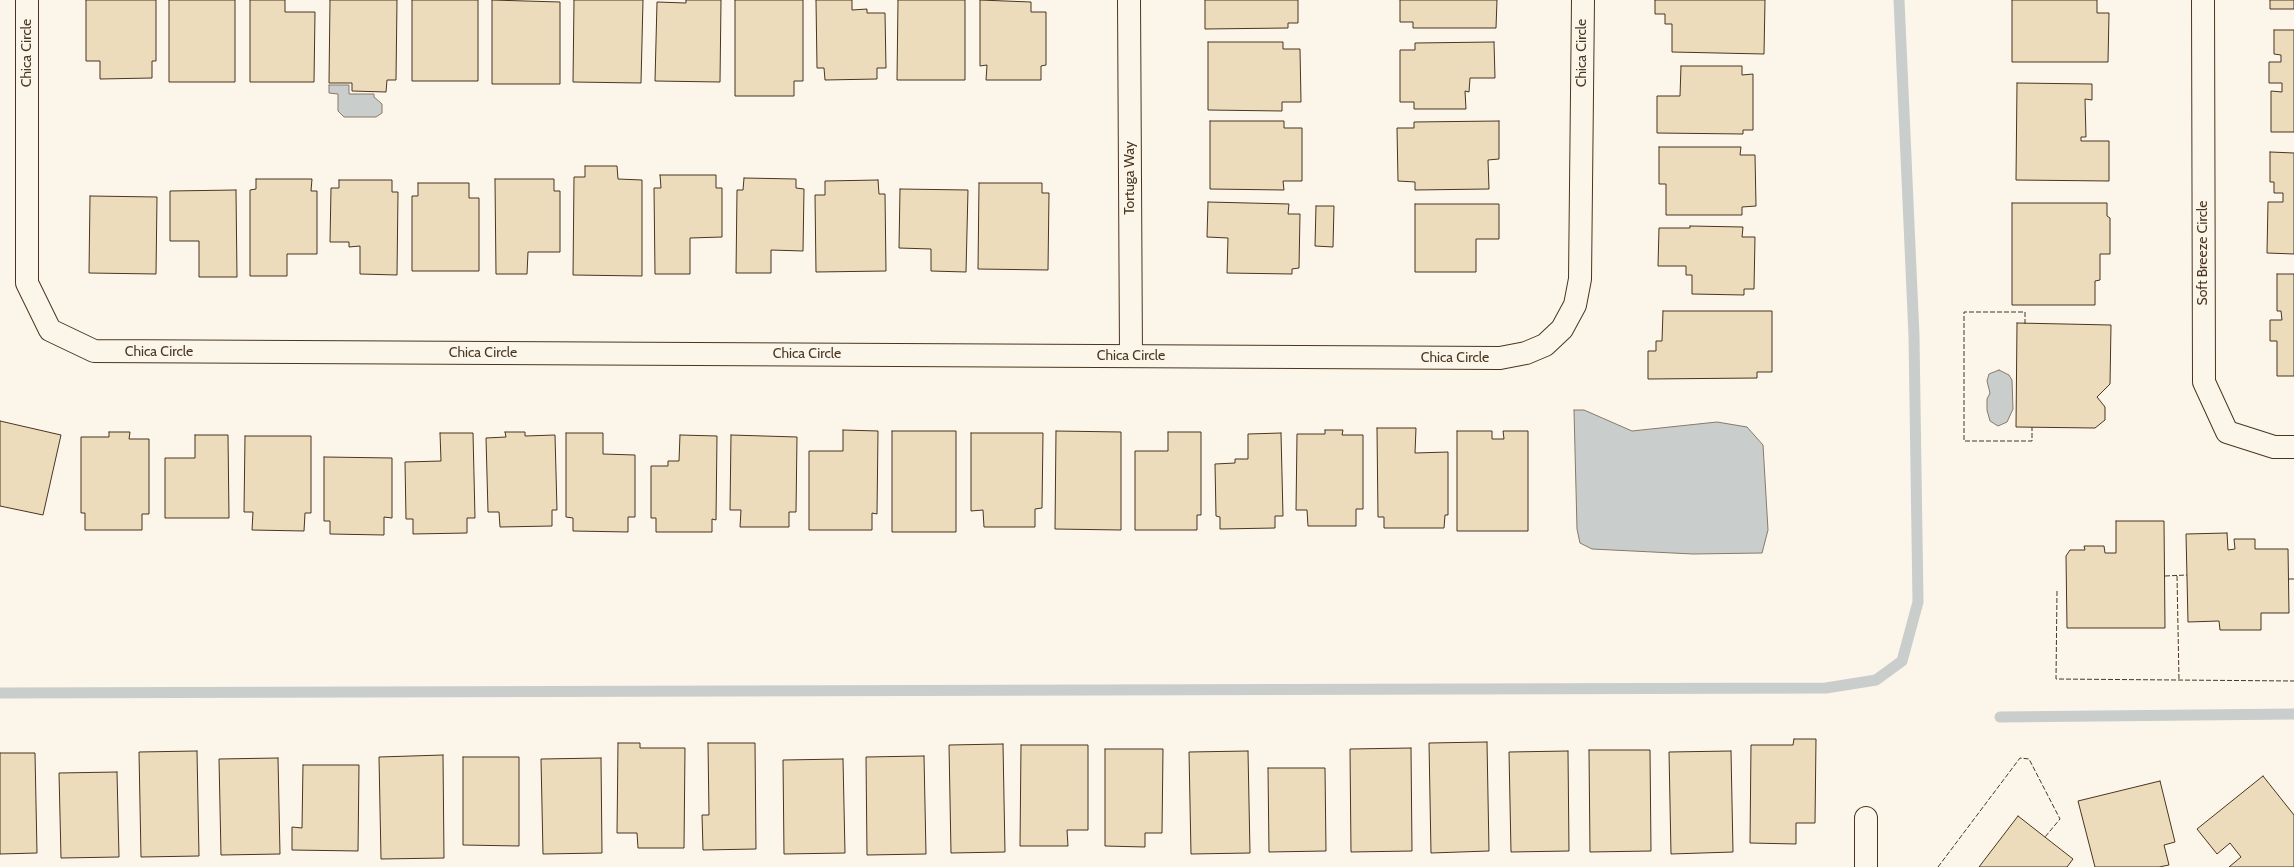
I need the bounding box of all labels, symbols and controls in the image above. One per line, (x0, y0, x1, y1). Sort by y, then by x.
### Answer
street label: Chica Circle (19, 19, 35, 87)
street label: Chica Circle (1574, 19, 1590, 87)
street label: Tortuga Way (1122, 141, 1138, 215)
street label: Soft Breeze Circle (2195, 201, 2211, 305)
street label: Chica Circle (125, 344, 193, 360)
street label: Chica Circle (449, 345, 517, 361)
street label: Chica Circle (773, 346, 841, 362)
street label: Chica Circle (1097, 348, 1165, 364)
street label: Chica Circle (1421, 350, 1489, 366)

